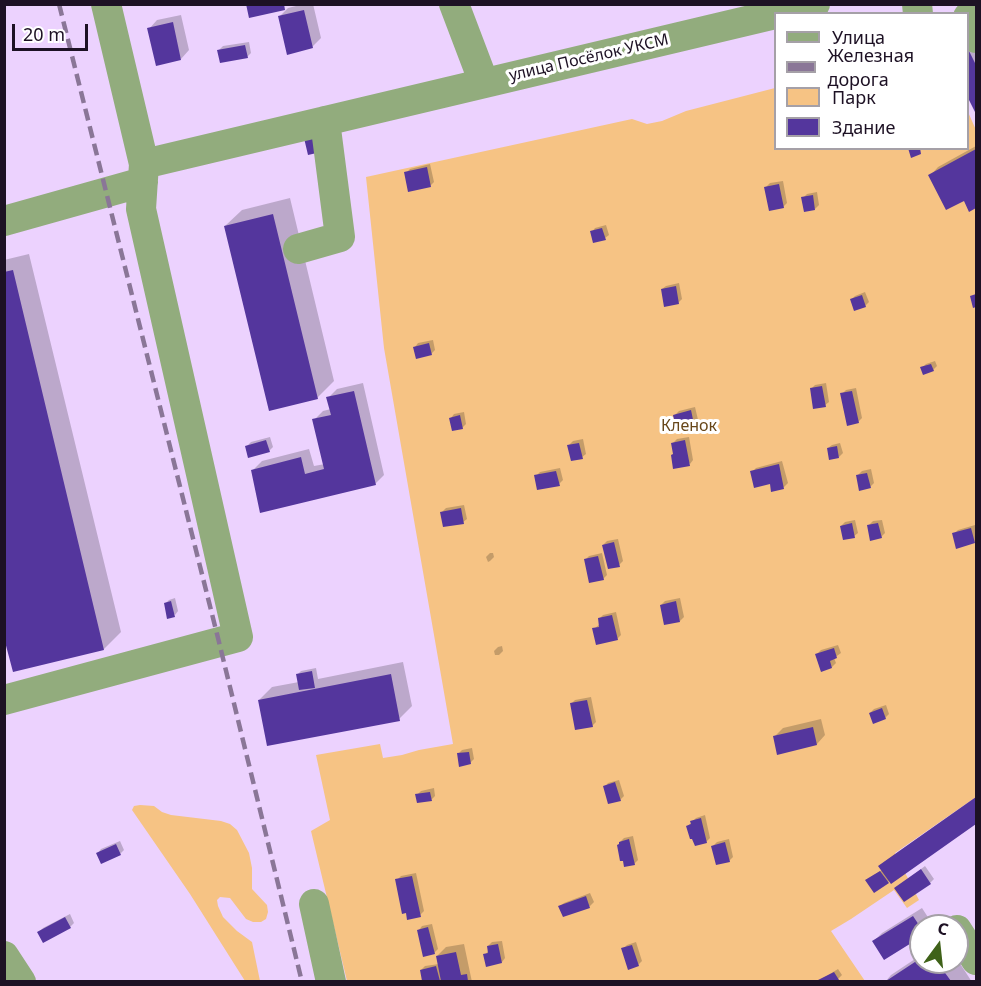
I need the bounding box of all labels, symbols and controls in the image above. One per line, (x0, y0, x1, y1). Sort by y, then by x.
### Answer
scale bar (15, 12, 92, 50)
legend (774, 12, 969, 150)
text: 20 m (23, 22, 65, 46)
text: Улица (832, 25, 885, 49)
street label: улица Посёлок УКСМ (507, 30, 671, 86)
text: Железная дорога (828, 43, 914, 91)
text: Парк (832, 85, 876, 109)
text: Здание (832, 115, 895, 139)
park label: Кленок (661, 416, 717, 436)
north arrow (909, 914, 969, 974)
text: С (935, 917, 951, 941)

